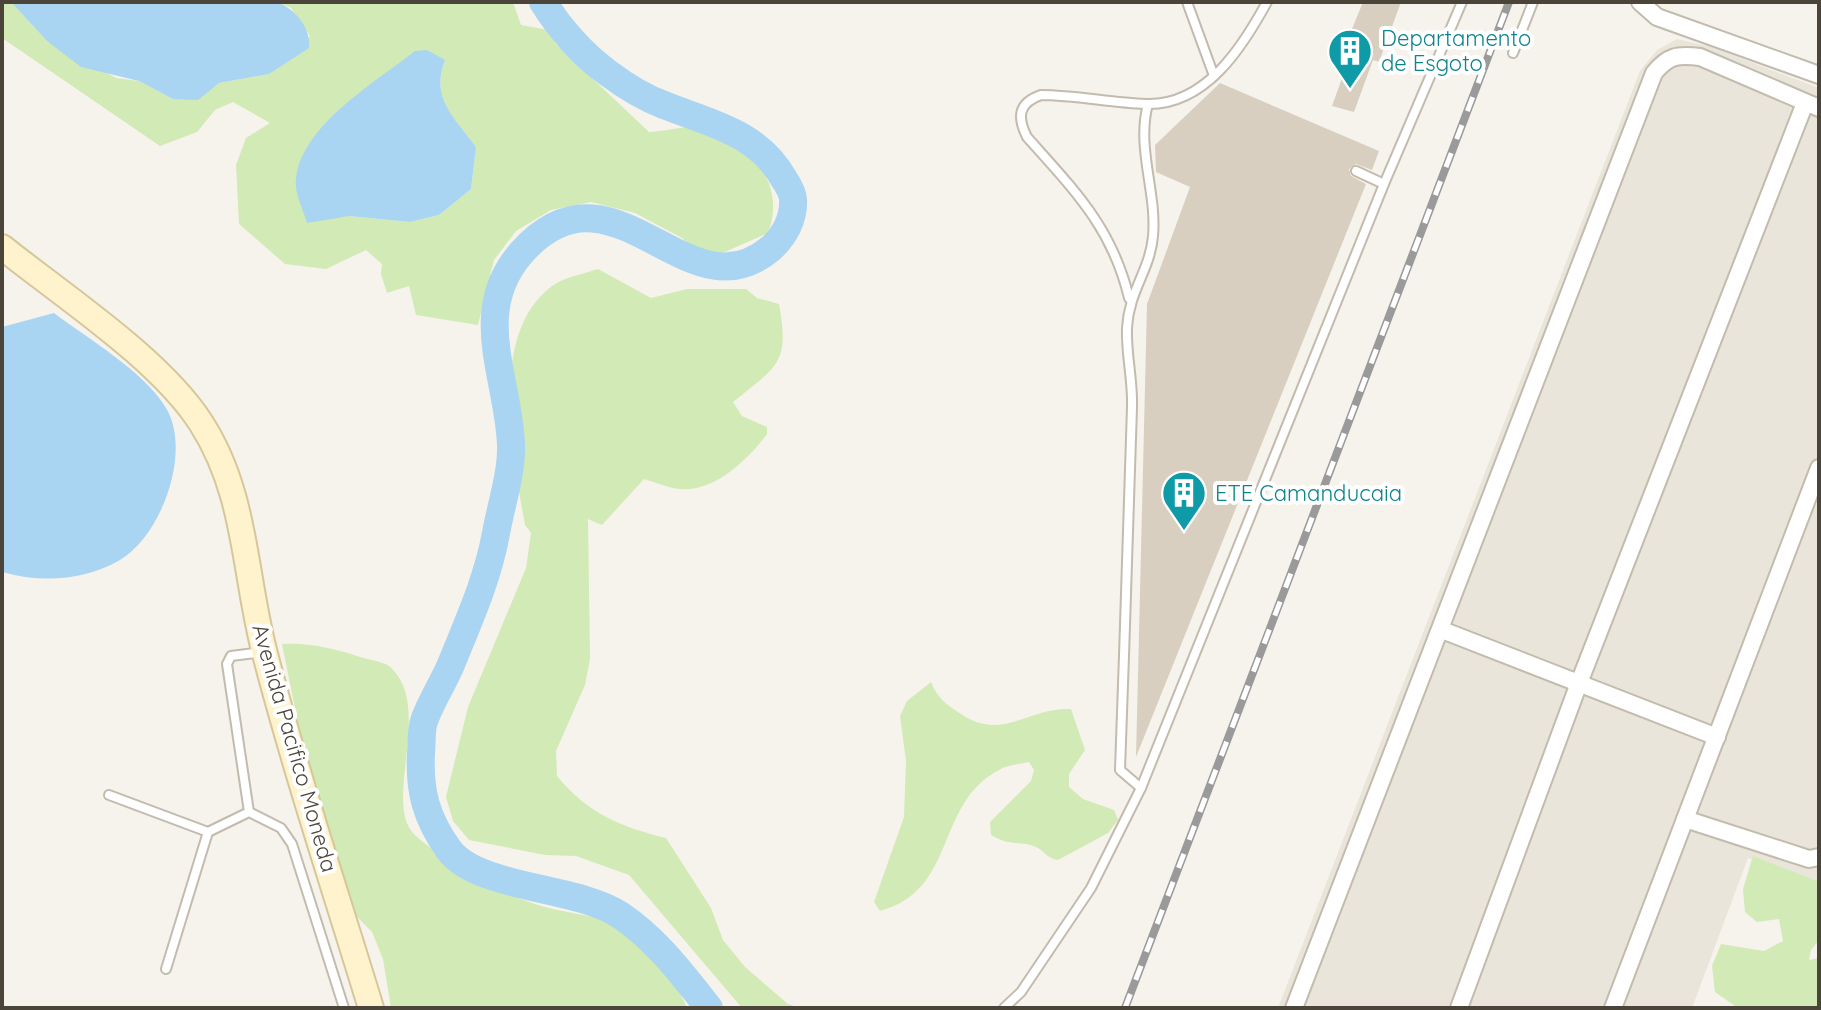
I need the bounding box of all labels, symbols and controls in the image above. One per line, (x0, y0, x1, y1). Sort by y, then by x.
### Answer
place label: Departamento de Esgoto (1381, 24, 1531, 77)
building icon: Departamento de Esgoto (1326, 27, 1374, 90)
building icon: ETE Camanducaia (1160, 469, 1208, 532)
place label: ETE Camanducaia (1215, 479, 1402, 507)
street label: Avenida Pacifico Moneda (246, 621, 344, 875)

